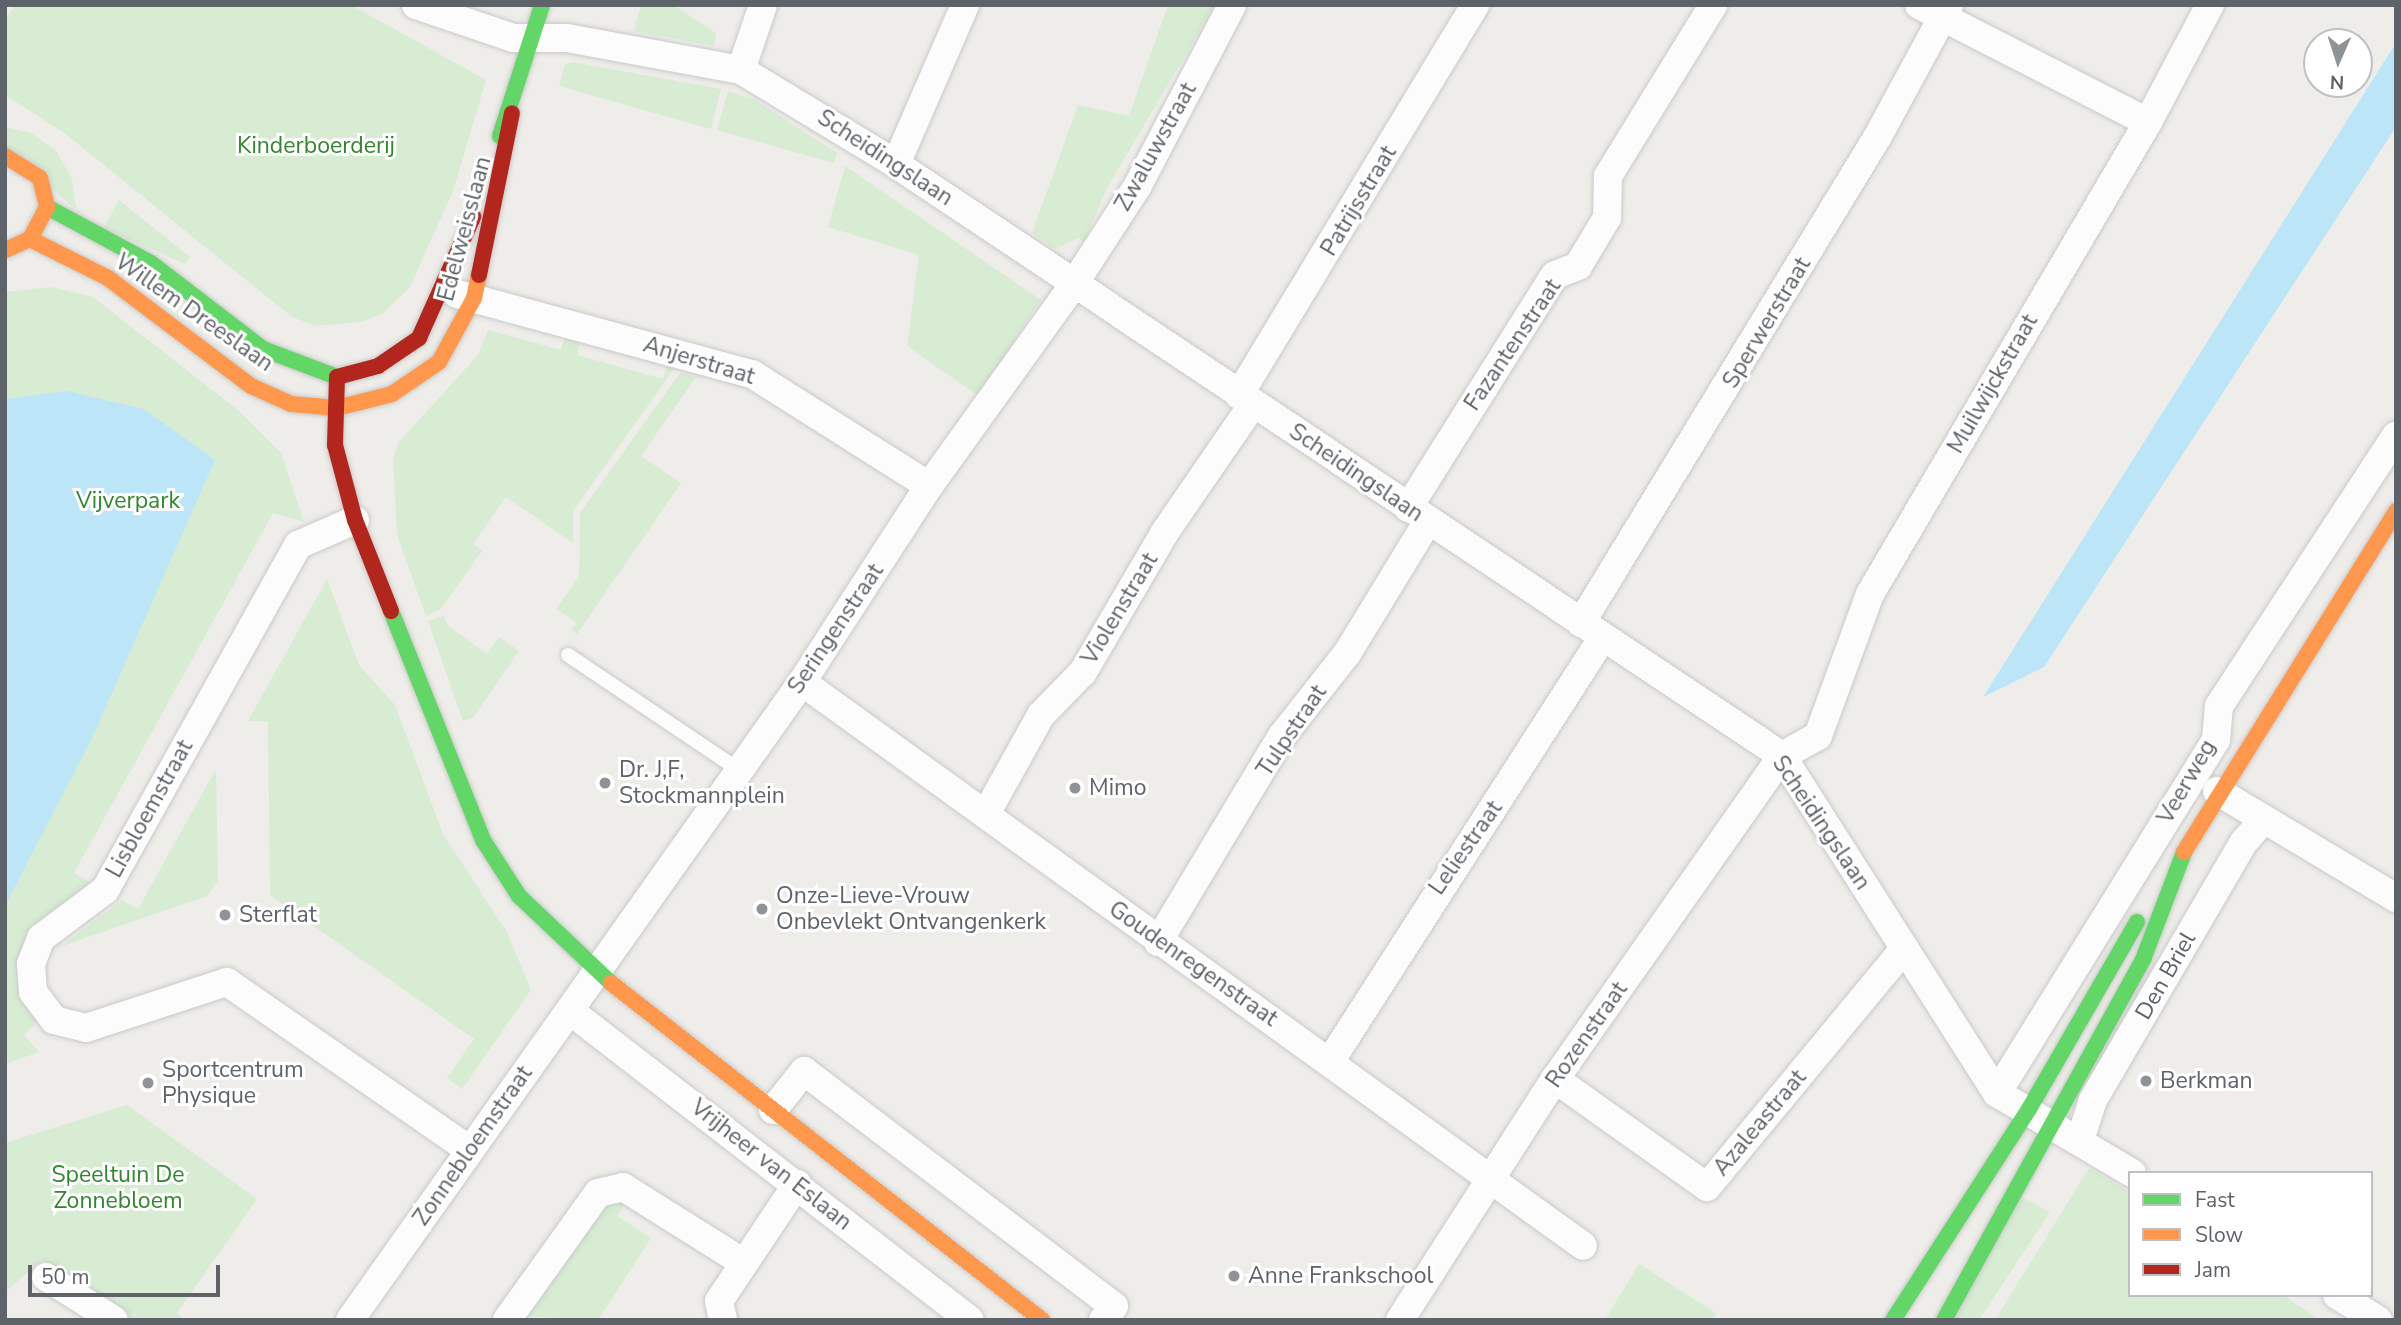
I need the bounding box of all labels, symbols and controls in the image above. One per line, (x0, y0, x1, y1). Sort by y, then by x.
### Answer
north arrow (2303, 28, 2373, 98)
text: N (2329, 69, 2345, 95)
street label: Zwaluwstraat (1109, 78, 1203, 216)
street label: Scheidingslaan (812, 104, 958, 212)
park label: Kinderboerderij (237, 132, 395, 160)
street label: Patrijsstraat (1315, 141, 1403, 261)
street label: Edelweisslaan (432, 154, 498, 304)
street label: Willem Dreeslaan (110, 248, 278, 378)
street label: Sperwerstraat (1717, 253, 1817, 393)
street label: Fazantenstraat (1459, 274, 1567, 416)
street label: Muilwijckstraat (1942, 310, 2044, 458)
street label: Anjerstraat (640, 331, 758, 391)
street label: Scheidingslaan (1284, 418, 1428, 528)
park label: Vijverpark (76, 487, 180, 515)
street label: Violenstraat (1076, 548, 1164, 670)
street label: Seringenstraat (782, 559, 890, 699)
street label: Tulpstraat (1251, 680, 1333, 782)
street label: Lisbloemstraat (101, 735, 199, 883)
street label: Veerweg (2152, 735, 2222, 829)
street label: Scheidingslaan (1766, 751, 1876, 895)
place label: Dr. J,F, Stockmannplein (619, 756, 785, 810)
place label: Mimo (1089, 774, 1146, 802)
marker: Dr. J,F, Stockmannplein (597, 775, 613, 791)
marker: Mimo (1067, 780, 1083, 796)
street label: Leliestraat (1424, 796, 1508, 900)
place label: Onze-Lieve-Vrouw Onbevlekt Ontvangenkerk (776, 882, 1046, 936)
street label: Goudenregenstraat (1103, 895, 1283, 1033)
place label: Sterflat (239, 901, 317, 929)
marker: Onze-Lieve-Vrouw Onbevlekt Ontvangenkerk (754, 901, 770, 917)
marker: Sterflat (217, 907, 233, 923)
street label: Den Briel (2130, 927, 2202, 1025)
street label: Rozenstraat (1540, 977, 1634, 1093)
place label: Sportcentrum Physique (162, 1056, 304, 1110)
street label: Zonnebloemstraat (408, 1061, 538, 1231)
street label: Azaleastraat (1708, 1064, 1812, 1182)
place label: Berkman (2160, 1067, 2252, 1095)
marker: Berkman (2138, 1073, 2154, 1089)
marker: Sportcentrum Physique (140, 1075, 156, 1091)
street label: Vrijheer van Eslaan (685, 1094, 857, 1236)
park label: Speeltuin De Zonnebloem (51, 1161, 185, 1215)
legend (2128, 1171, 2373, 1297)
text: Fast (2195, 1186, 2235, 1214)
text: Slow (2195, 1221, 2243, 1249)
scale bar (32, 1252, 224, 1296)
text: Jam (2195, 1256, 2231, 1284)
place label: Anne Frankschool (1248, 1262, 1433, 1290)
text: 50 m (41, 1263, 90, 1291)
marker: Anne Frankschool (1226, 1268, 1242, 1284)

